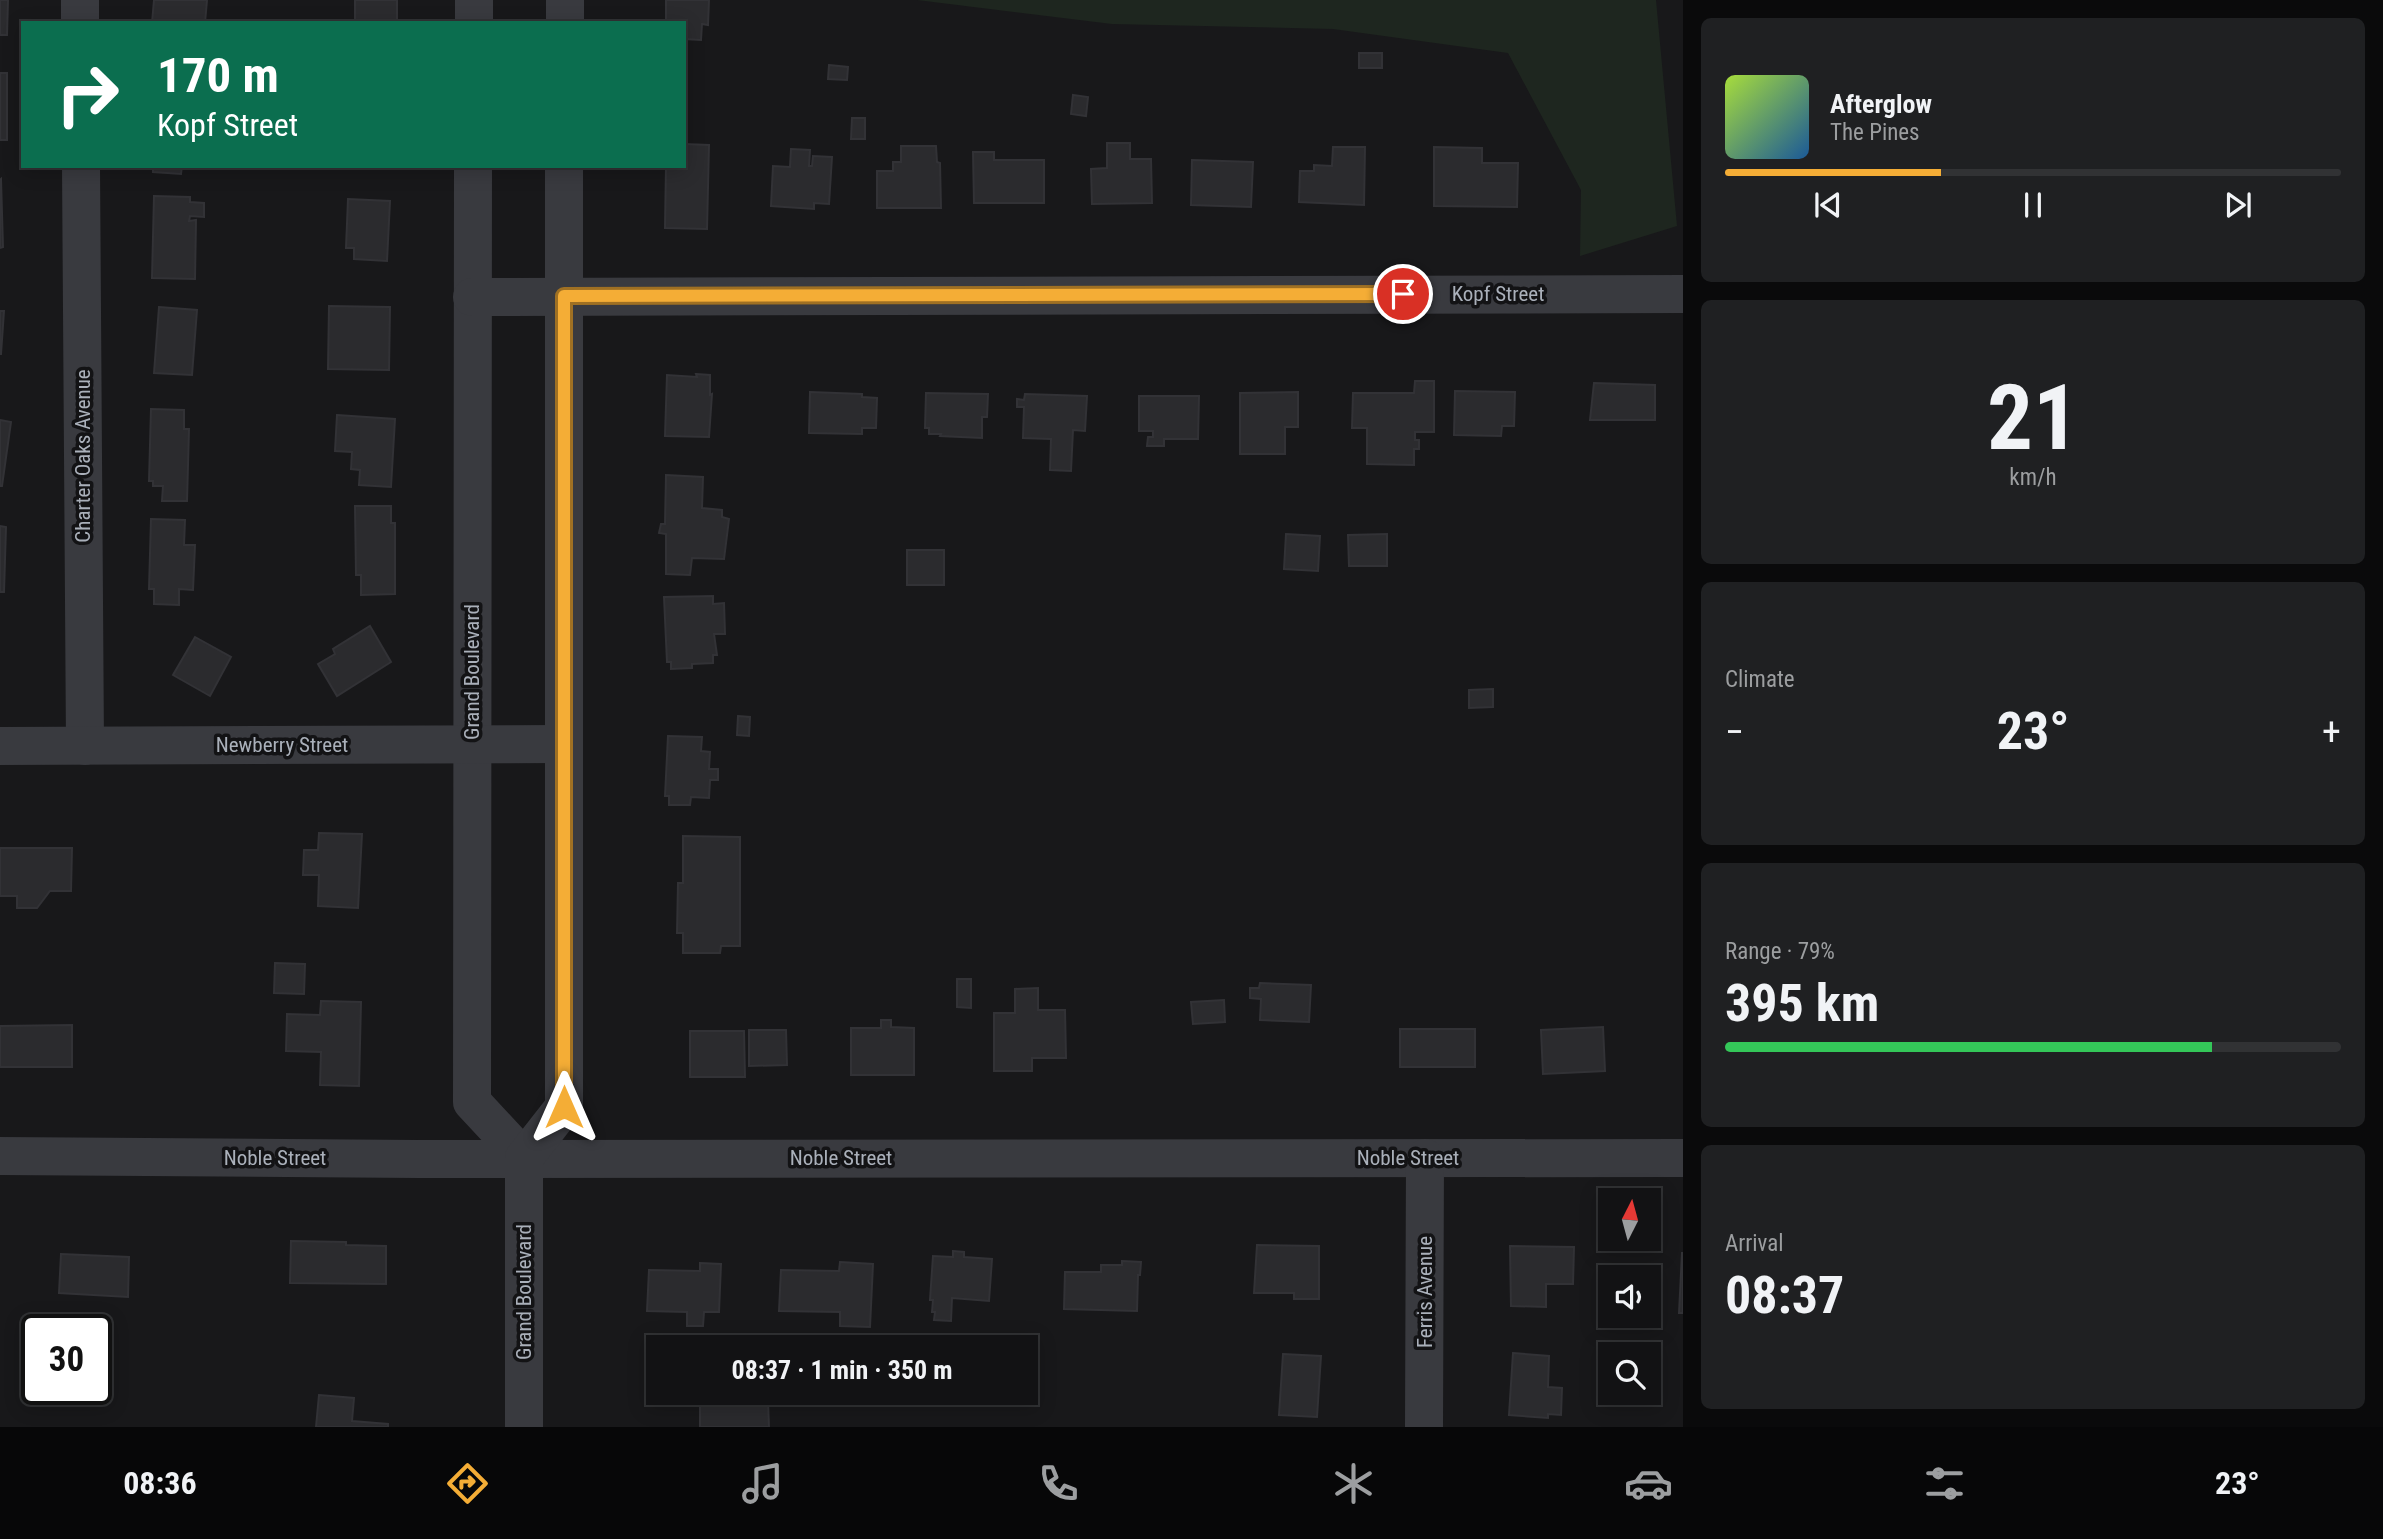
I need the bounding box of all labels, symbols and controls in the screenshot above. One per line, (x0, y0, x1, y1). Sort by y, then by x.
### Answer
text: 170 m (157, 47, 279, 104)
icon: right (42, 49, 133, 140)
text: Afterglow (1830, 89, 1932, 119)
text: Kopf Street (157, 106, 298, 144)
text: The Pines (1830, 119, 1920, 146)
icon: previous (1809, 186, 1847, 224)
icon: pause (2014, 186, 2052, 224)
icon: next (2219, 186, 2257, 224)
pin (1373, 264, 1433, 324)
icon: arrive (1384, 275, 1422, 313)
street label: Kopf Street (1452, 282, 1544, 306)
text: 21 (1987, 365, 2079, 471)
street label: Charter Oaks Avenue (71, 369, 95, 543)
text: km/h (2009, 464, 2057, 491)
street label: Grand Boulevard (460, 604, 484, 740)
text: Climate (1725, 666, 1795, 693)
text: 23° (1997, 701, 2069, 762)
text: − (1725, 710, 1744, 754)
text: + (2322, 710, 2341, 754)
street label: Newberry Street (216, 733, 348, 757)
text: Range · 79% (1725, 938, 1835, 965)
text: 395 km (1725, 973, 1879, 1034)
position arrow (527, 1070, 601, 1144)
street label: Noble Street (224, 1146, 326, 1170)
street label: Noble Street (790, 1146, 892, 1170)
street label: Noble Street (1357, 1146, 1459, 1170)
north arrow (1598, 1188, 1661, 1251)
map controls (1598, 1188, 1661, 1405)
street label: Grand Boulevard (512, 1224, 536, 1360)
text: Arrival (1725, 1230, 1784, 1257)
street label: Ferris Avenue (1413, 1236, 1437, 1348)
button: sound (1598, 1265, 1661, 1328)
text: 08:37 (1725, 1265, 1844, 1326)
speed limit sign: 30 (21, 1314, 112, 1405)
button: search (1598, 1342, 1661, 1405)
text: 08:37 · 1 min · 350 m (732, 1355, 952, 1385)
icon: directions (443, 1459, 492, 1508)
icon: music (738, 1459, 787, 1508)
icon: phone (1034, 1459, 1083, 1508)
icon: climate (1329, 1459, 1378, 1508)
icon: car (1624, 1459, 1673, 1508)
icon: filters (1920, 1459, 1969, 1508)
text: 08:36 (123, 1464, 197, 1502)
text: 23° (2215, 1464, 2260, 1502)

